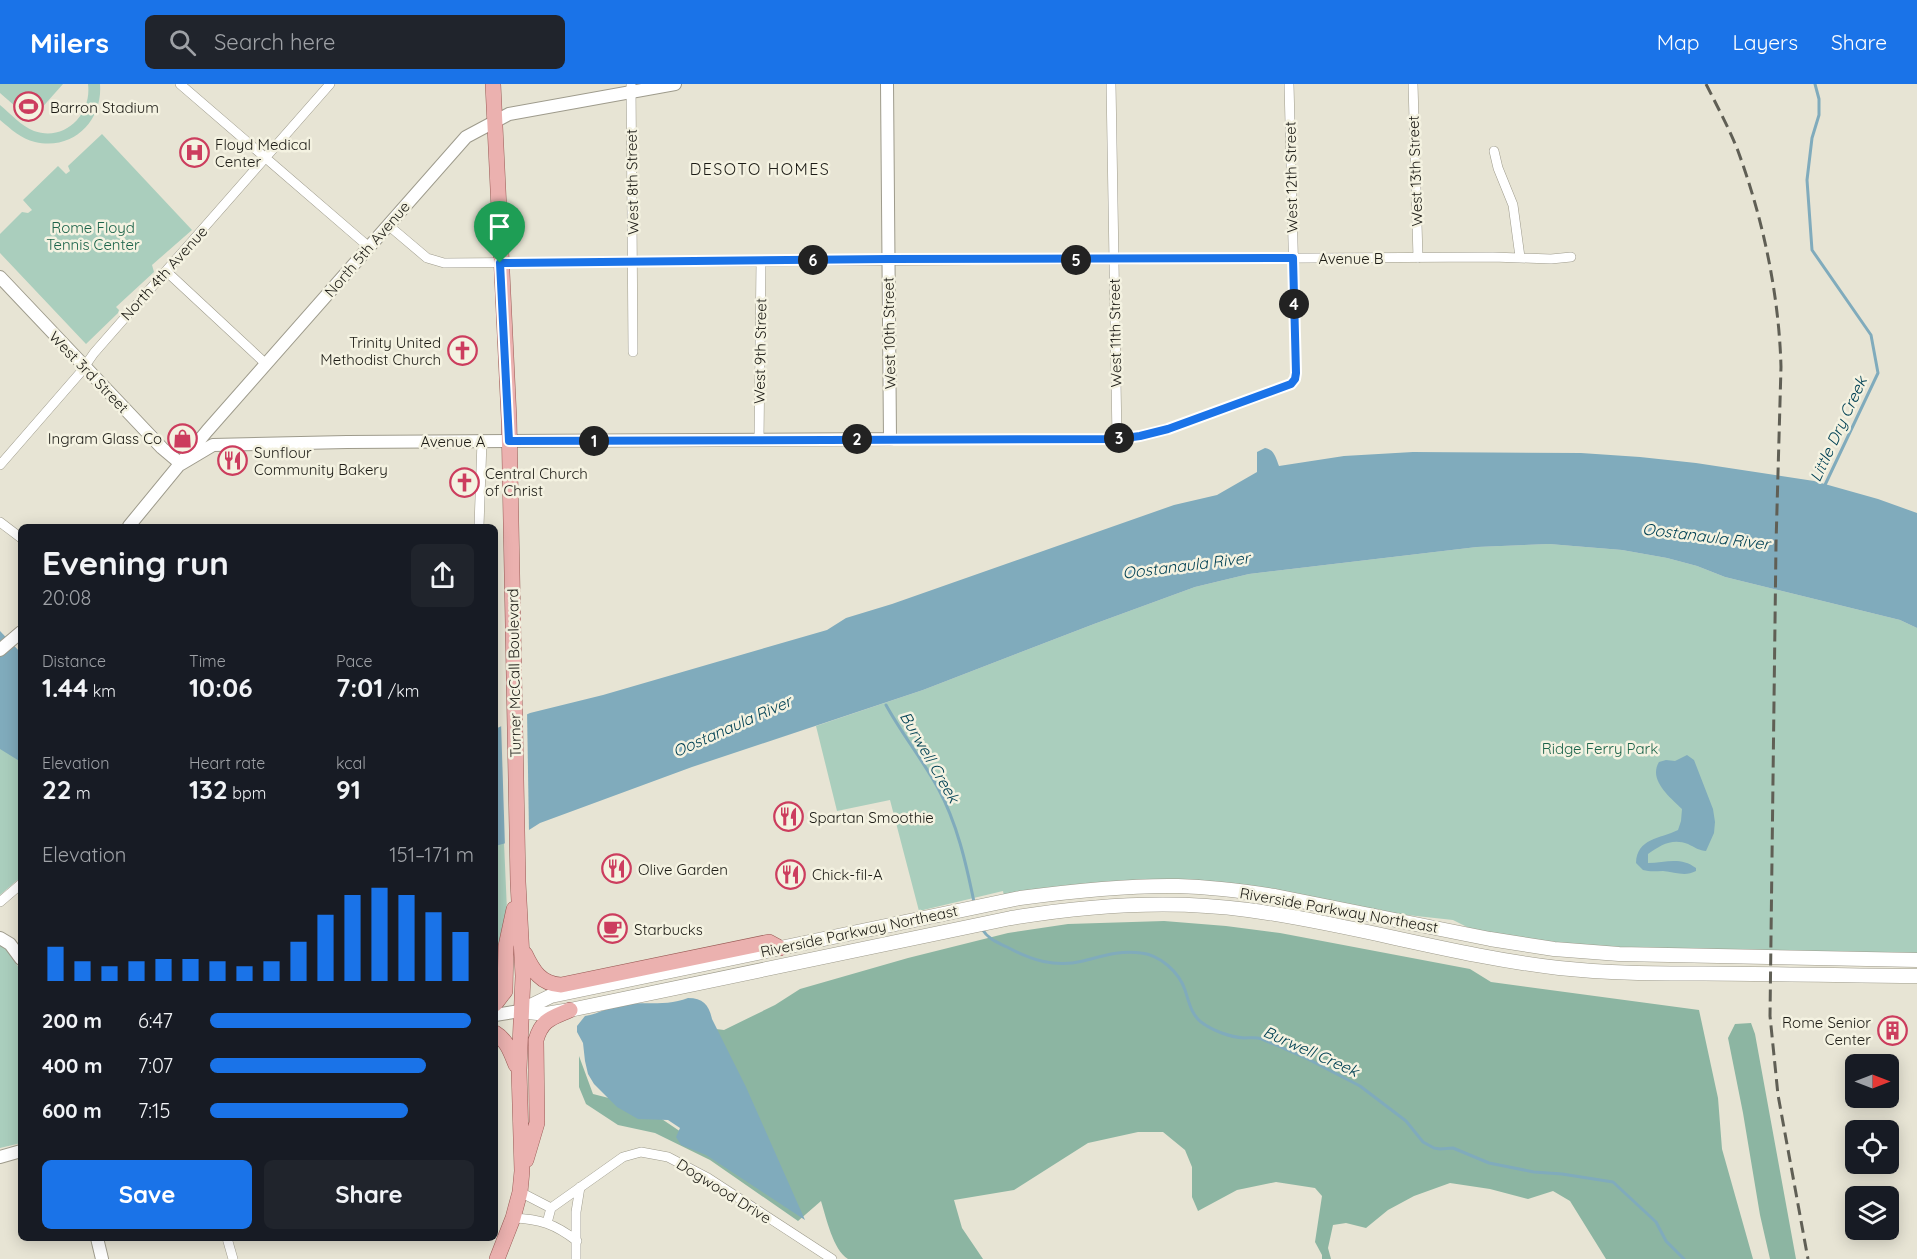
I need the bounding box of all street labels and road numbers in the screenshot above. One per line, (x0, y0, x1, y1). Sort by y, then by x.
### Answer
street label: West 13th Street (1404, 115, 1426, 227)
street label: West 12th Street (1281, 121, 1301, 233)
street label: West 8th Street (622, 129, 642, 235)
street label: North 5th Avenue (320, 197, 414, 301)
street label: North 4th Avenue (117, 222, 211, 324)
street label: Avenue B (1318, 249, 1384, 268)
street label: West 10th Street (879, 277, 899, 389)
street label: West 11th Street (1105, 278, 1125, 388)
street label: West 9th Street (750, 298, 770, 404)
street label: West 3rd Street (45, 327, 133, 417)
street label: Avenue A (420, 432, 486, 451)
street label: Turner McCall Boulevard (503, 588, 525, 758)
street label: Riverside Parkway Northeast (1238, 883, 1440, 937)
street label: Riverside Parkway Northeast (759, 901, 959, 961)
street label: Dogwood Drive (673, 1154, 775, 1228)

